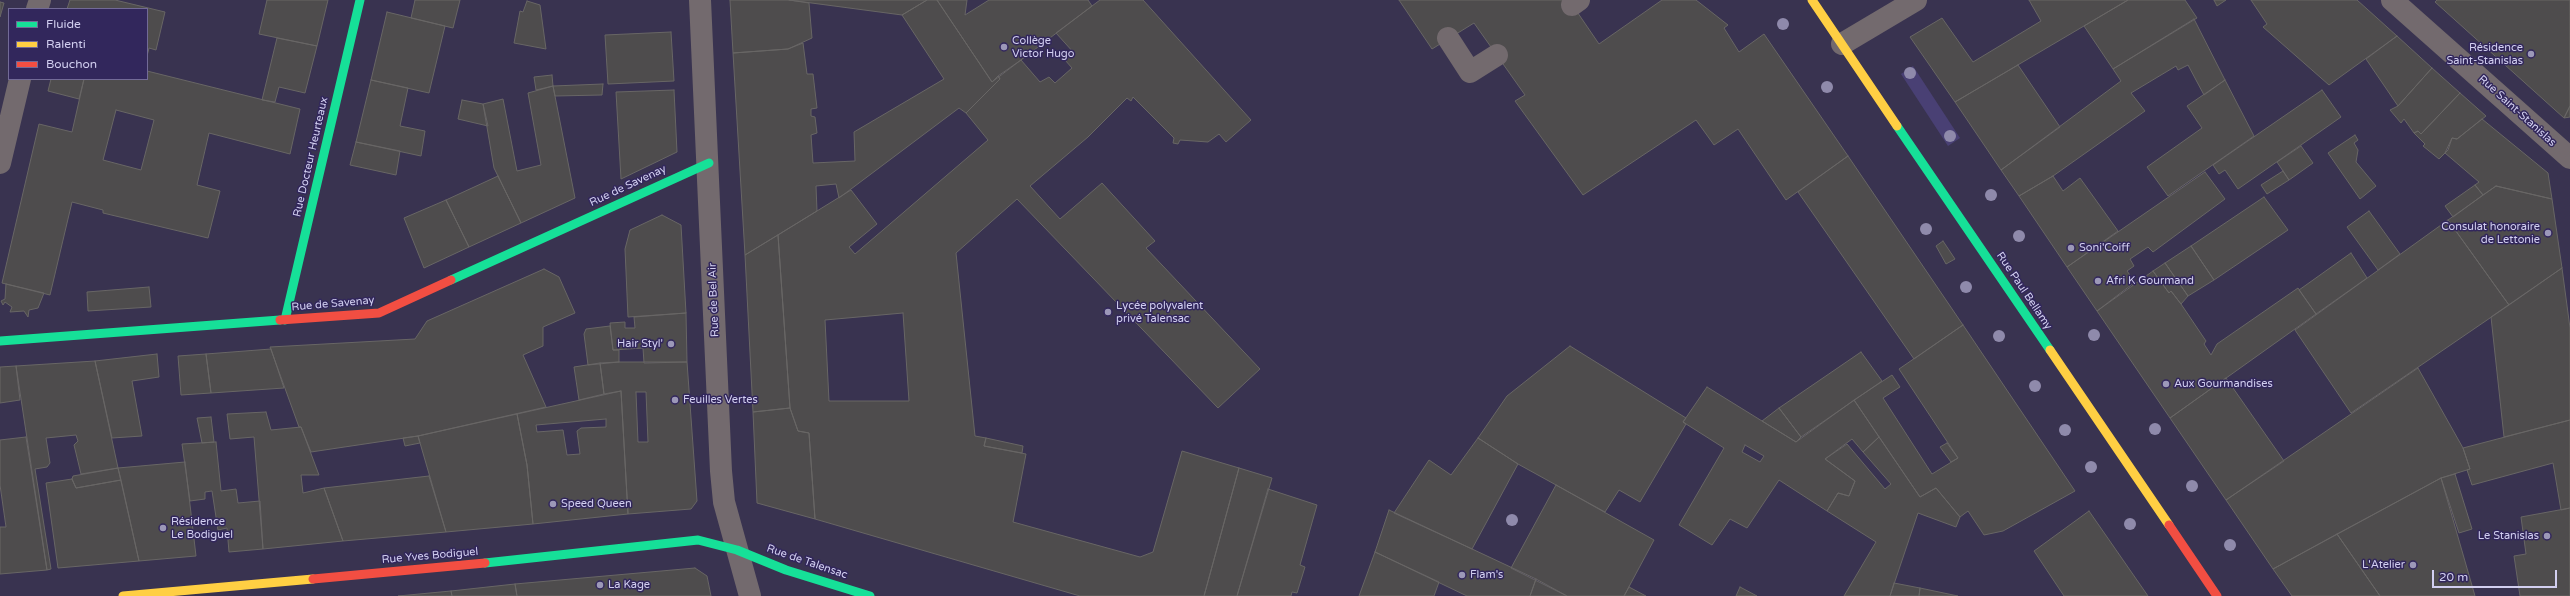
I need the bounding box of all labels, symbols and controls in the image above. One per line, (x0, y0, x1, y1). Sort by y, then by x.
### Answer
legend (8, 8, 148, 80)
text: Fluide (46, 17, 81, 31)
place label: Collège Victor Hugo (1012, 34, 1075, 60)
text: Ralenti (46, 37, 86, 51)
place label: Résidence Saint-Stanislas (2446, 41, 2523, 67)
marker: Collège Victor Hugo (999, 42, 1009, 52)
marker: Résidence Saint-Stanislas (2526, 49, 2536, 59)
text: Bouchon (46, 57, 97, 71)
street label: Rue Saint-Stanislas (2475, 73, 2559, 149)
street label: Rue Docteur Heurteaux (291, 96, 331, 218)
street label: Rue de Savenay (588, 162, 668, 210)
place label: Consulat honoraire de Lettonie (2441, 220, 2540, 246)
marker: Consulat honoraire de Lettonie (2543, 228, 2553, 238)
place label: Soni'Coiff (2079, 241, 2130, 255)
marker: Soni'Coiff (2066, 243, 2076, 253)
street label: Rue Paul Bellamy (1993, 250, 2055, 332)
street label: Rue de Bel Air (706, 263, 722, 337)
place label: Afri K Gourmand (2106, 274, 2194, 288)
marker: Afri K Gourmand (2093, 276, 2103, 286)
street label: Rue de Savenay (291, 294, 375, 314)
place label: Lycée polyvalent privé Talensac (1116, 299, 1203, 325)
marker: Lycée polyvalent privé Talensac (1103, 307, 1113, 317)
place label: Hair Styl' (617, 337, 663, 351)
marker: Hair Styl' (666, 339, 676, 349)
place label: Aux Gourmandises (2174, 377, 2273, 391)
marker: Aux Gourmandises (2161, 379, 2171, 389)
place label: Feuilles Vertes (683, 393, 758, 407)
marker: Feuilles Vertes (670, 395, 680, 405)
place label: Speed Queen (561, 497, 632, 511)
marker: Speed Queen (548, 499, 558, 509)
place label: Résidence Le Bodiguel (171, 515, 233, 541)
marker: Résidence Le Bodiguel (158, 523, 168, 533)
place label: Le Stanislas (2478, 529, 2539, 543)
marker: Le Stanislas (2542, 531, 2552, 541)
street label: Rue de Talensac (765, 542, 849, 582)
street label: Rue Yves Bodiguel (381, 545, 479, 567)
place label: L'Atelier (2362, 558, 2405, 572)
marker: L'Atelier (2408, 560, 2418, 570)
scale bar (2434, 562, 2559, 588)
place label: Flam's (1470, 568, 1503, 582)
marker: Flam's (1457, 570, 1467, 580)
text: 20 m (2439, 570, 2468, 584)
place label: La Kage (608, 578, 650, 592)
marker: La Kage (595, 580, 605, 590)

